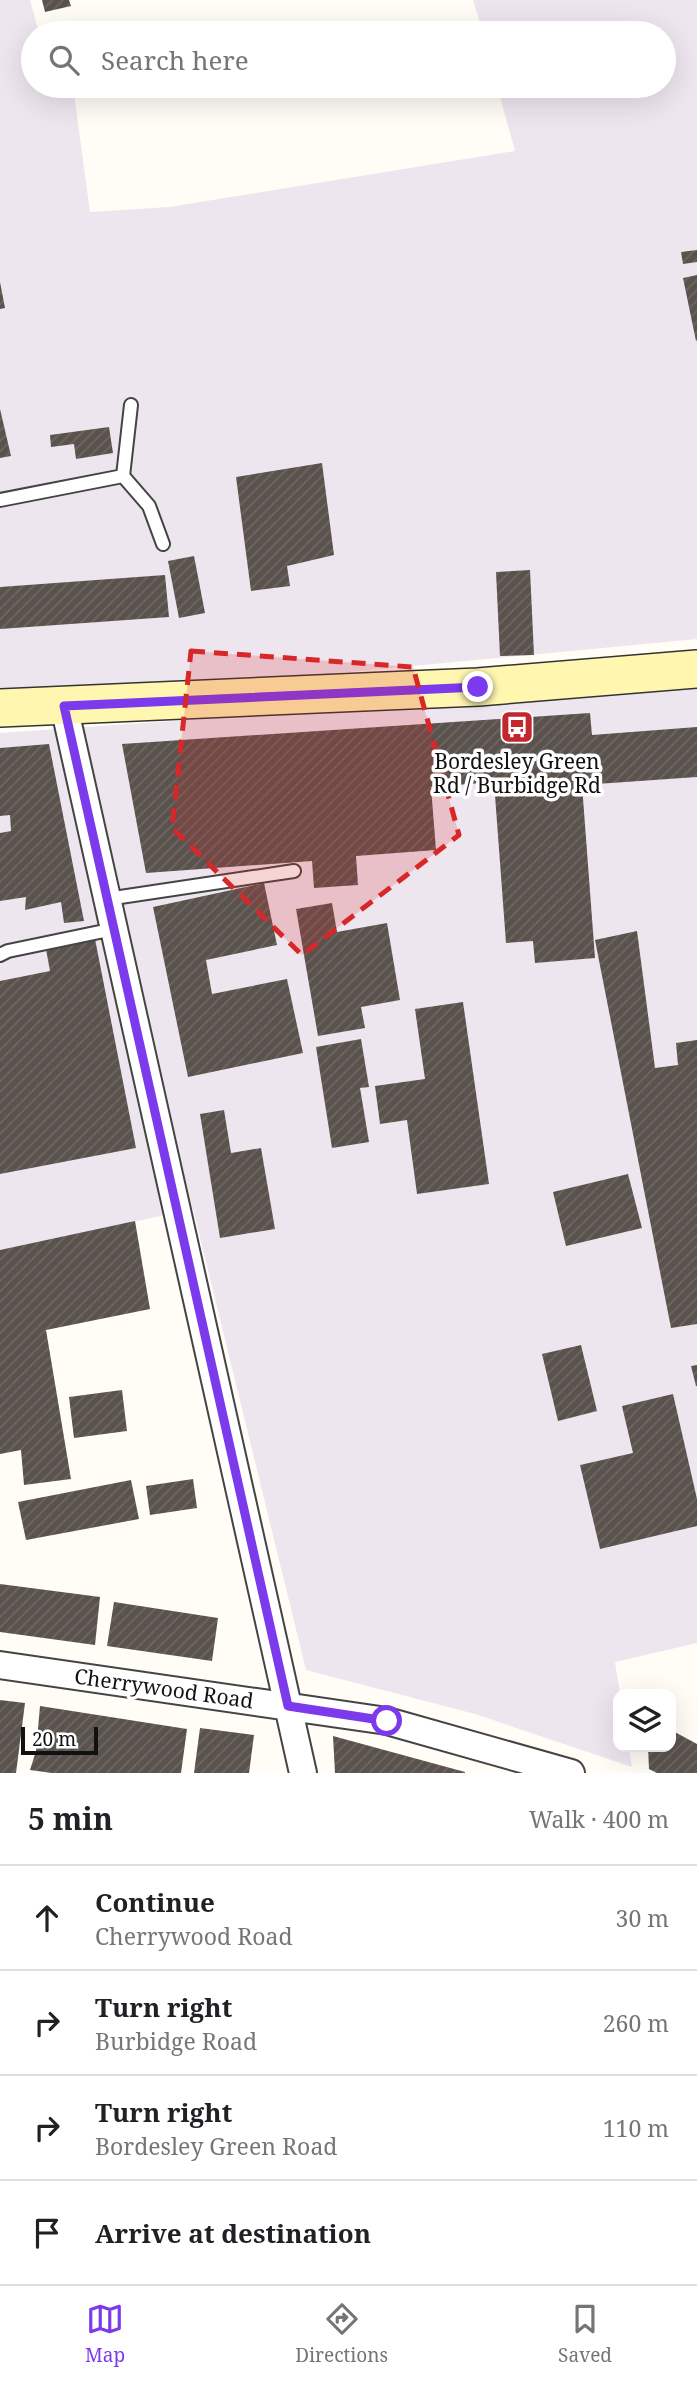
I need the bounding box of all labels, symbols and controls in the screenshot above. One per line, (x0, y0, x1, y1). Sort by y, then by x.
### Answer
search box (21, 21, 676, 98)
icon: search (45, 41, 83, 79)
text: Search here (101, 42, 249, 78)
route end (462, 671, 493, 702)
bus stop icon: Bordesley Green Rd / Burbidge Rd (498, 708, 536, 746)
place label: Bordesley Green Rd / Burbidge Rd (433, 747, 601, 799)
street label: Cherrywood Road (73, 1662, 255, 1714)
map controls (613, 1689, 676, 1752)
button: layers (613, 1689, 676, 1752)
route start (371, 1705, 402, 1736)
scale bar (21, 1724, 98, 1756)
text: 20 m (32, 1726, 76, 1752)
text: 5 min (28, 1798, 113, 1839)
text: Walk · 400 m (529, 1803, 669, 1835)
text: Continue (95, 1884, 215, 1920)
icon: ahead (28, 1899, 66, 1937)
text: 30 m (616, 1902, 669, 1934)
text: Cherrywood Road (95, 1920, 293, 1952)
text: Turn right (95, 1989, 232, 2025)
icon: right (28, 2004, 66, 2042)
text: 260 m (603, 2007, 669, 2039)
text: Burbidge Road (95, 2025, 257, 2057)
text: Turn right (95, 2094, 232, 2130)
icon: right (28, 2109, 66, 2147)
text: 110 m (603, 2112, 669, 2144)
text: Bordesley Green Road (95, 2130, 337, 2162)
icon: arrive (28, 2214, 66, 2252)
text: Arrive at destination (95, 2215, 371, 2251)
tab: Map (85, 2300, 125, 2368)
tab: Directions (295, 2300, 388, 2368)
tab: Saved (558, 2300, 612, 2368)

